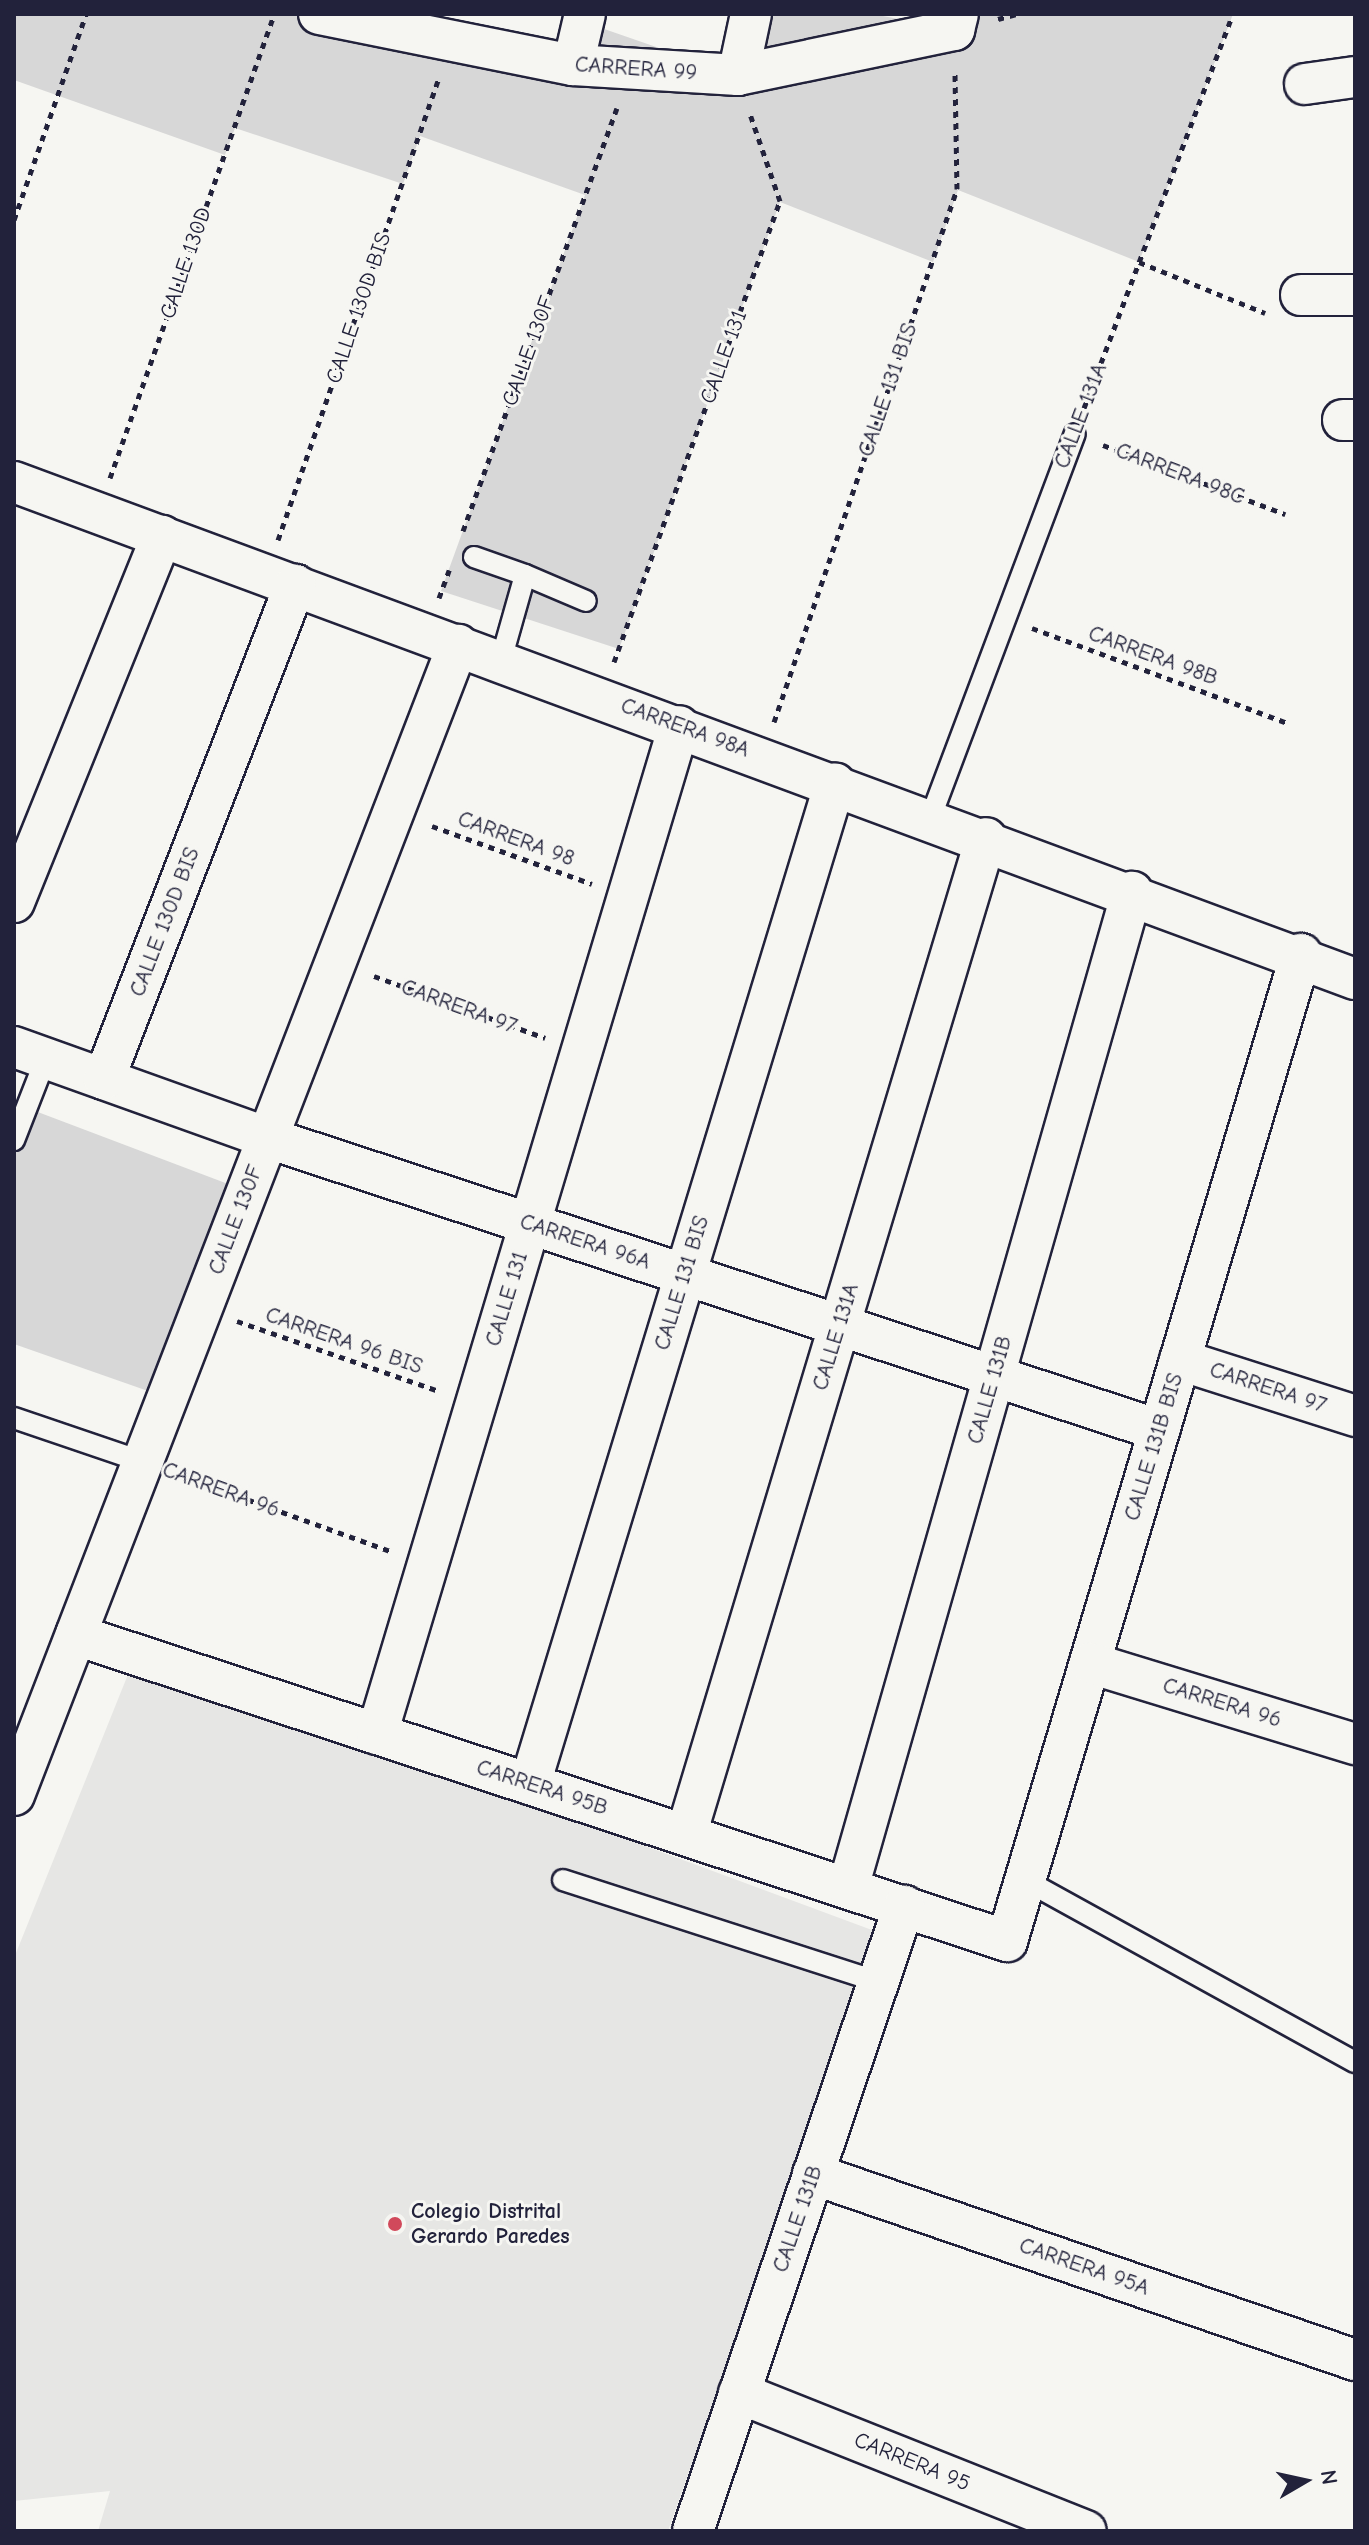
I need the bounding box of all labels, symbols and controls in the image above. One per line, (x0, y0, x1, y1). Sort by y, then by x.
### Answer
street label: CARRERA 99 (574, 52, 698, 86)
street label: CALLE 130D (155, 204, 217, 322)
street label: CALLE 130D BIS (321, 229, 397, 387)
street label: CALLE 130F (497, 293, 561, 409)
street label: CALLE 131 (695, 307, 753, 407)
street label: CALLE 131 BIS (853, 320, 923, 460)
street label: CALLE 131A (1049, 360, 1113, 472)
street label: CARRERA 98C (1112, 437, 1248, 511)
street label: CARRERA 98B (1085, 620, 1221, 692)
street label: CARRERA 98A (617, 693, 753, 763)
street label: CARRERA 98 (454, 806, 578, 872)
street label: CALLE 130D BIS (124, 844, 206, 1000)
street label: CARRERA 97 (398, 974, 520, 1040)
street label: CALLE 130F (203, 1162, 269, 1278)
street label: CARRERA 96A (517, 1209, 653, 1275)
street label: CALLE 131 BIS (649, 1213, 715, 1353)
street label: CALLE 131 (480, 1249, 534, 1349)
street label: CALLE 131A (807, 1280, 865, 1394)
street label: CARRERA 96 BIS (262, 1302, 426, 1380)
street label: CALLE 131B (962, 1333, 1018, 1447)
street label: CARRERA 97 (1206, 1357, 1330, 1419)
street label: CALLE 131B BIS (1119, 1370, 1189, 1524)
street label: CARRERA 96 (159, 1457, 283, 1523)
street label: CARRERA 96 (1160, 1672, 1284, 1734)
street label: CARRERA 95B (473, 1754, 611, 1822)
street label: CALLE 131B (767, 2162, 829, 2276)
place label: Colegio Distrital Gerardo Paredes (411, 2198, 570, 2250)
marker: Colegio Distrital Gerardo Paredes (386, 2215, 404, 2233)
street label: CARRERA 95A (1016, 2232, 1152, 2302)
street label: CARRERA 95 (850, 2427, 974, 2497)
north arrow (1265, 2441, 1345, 2521)
text: N (1315, 2468, 1343, 2486)

